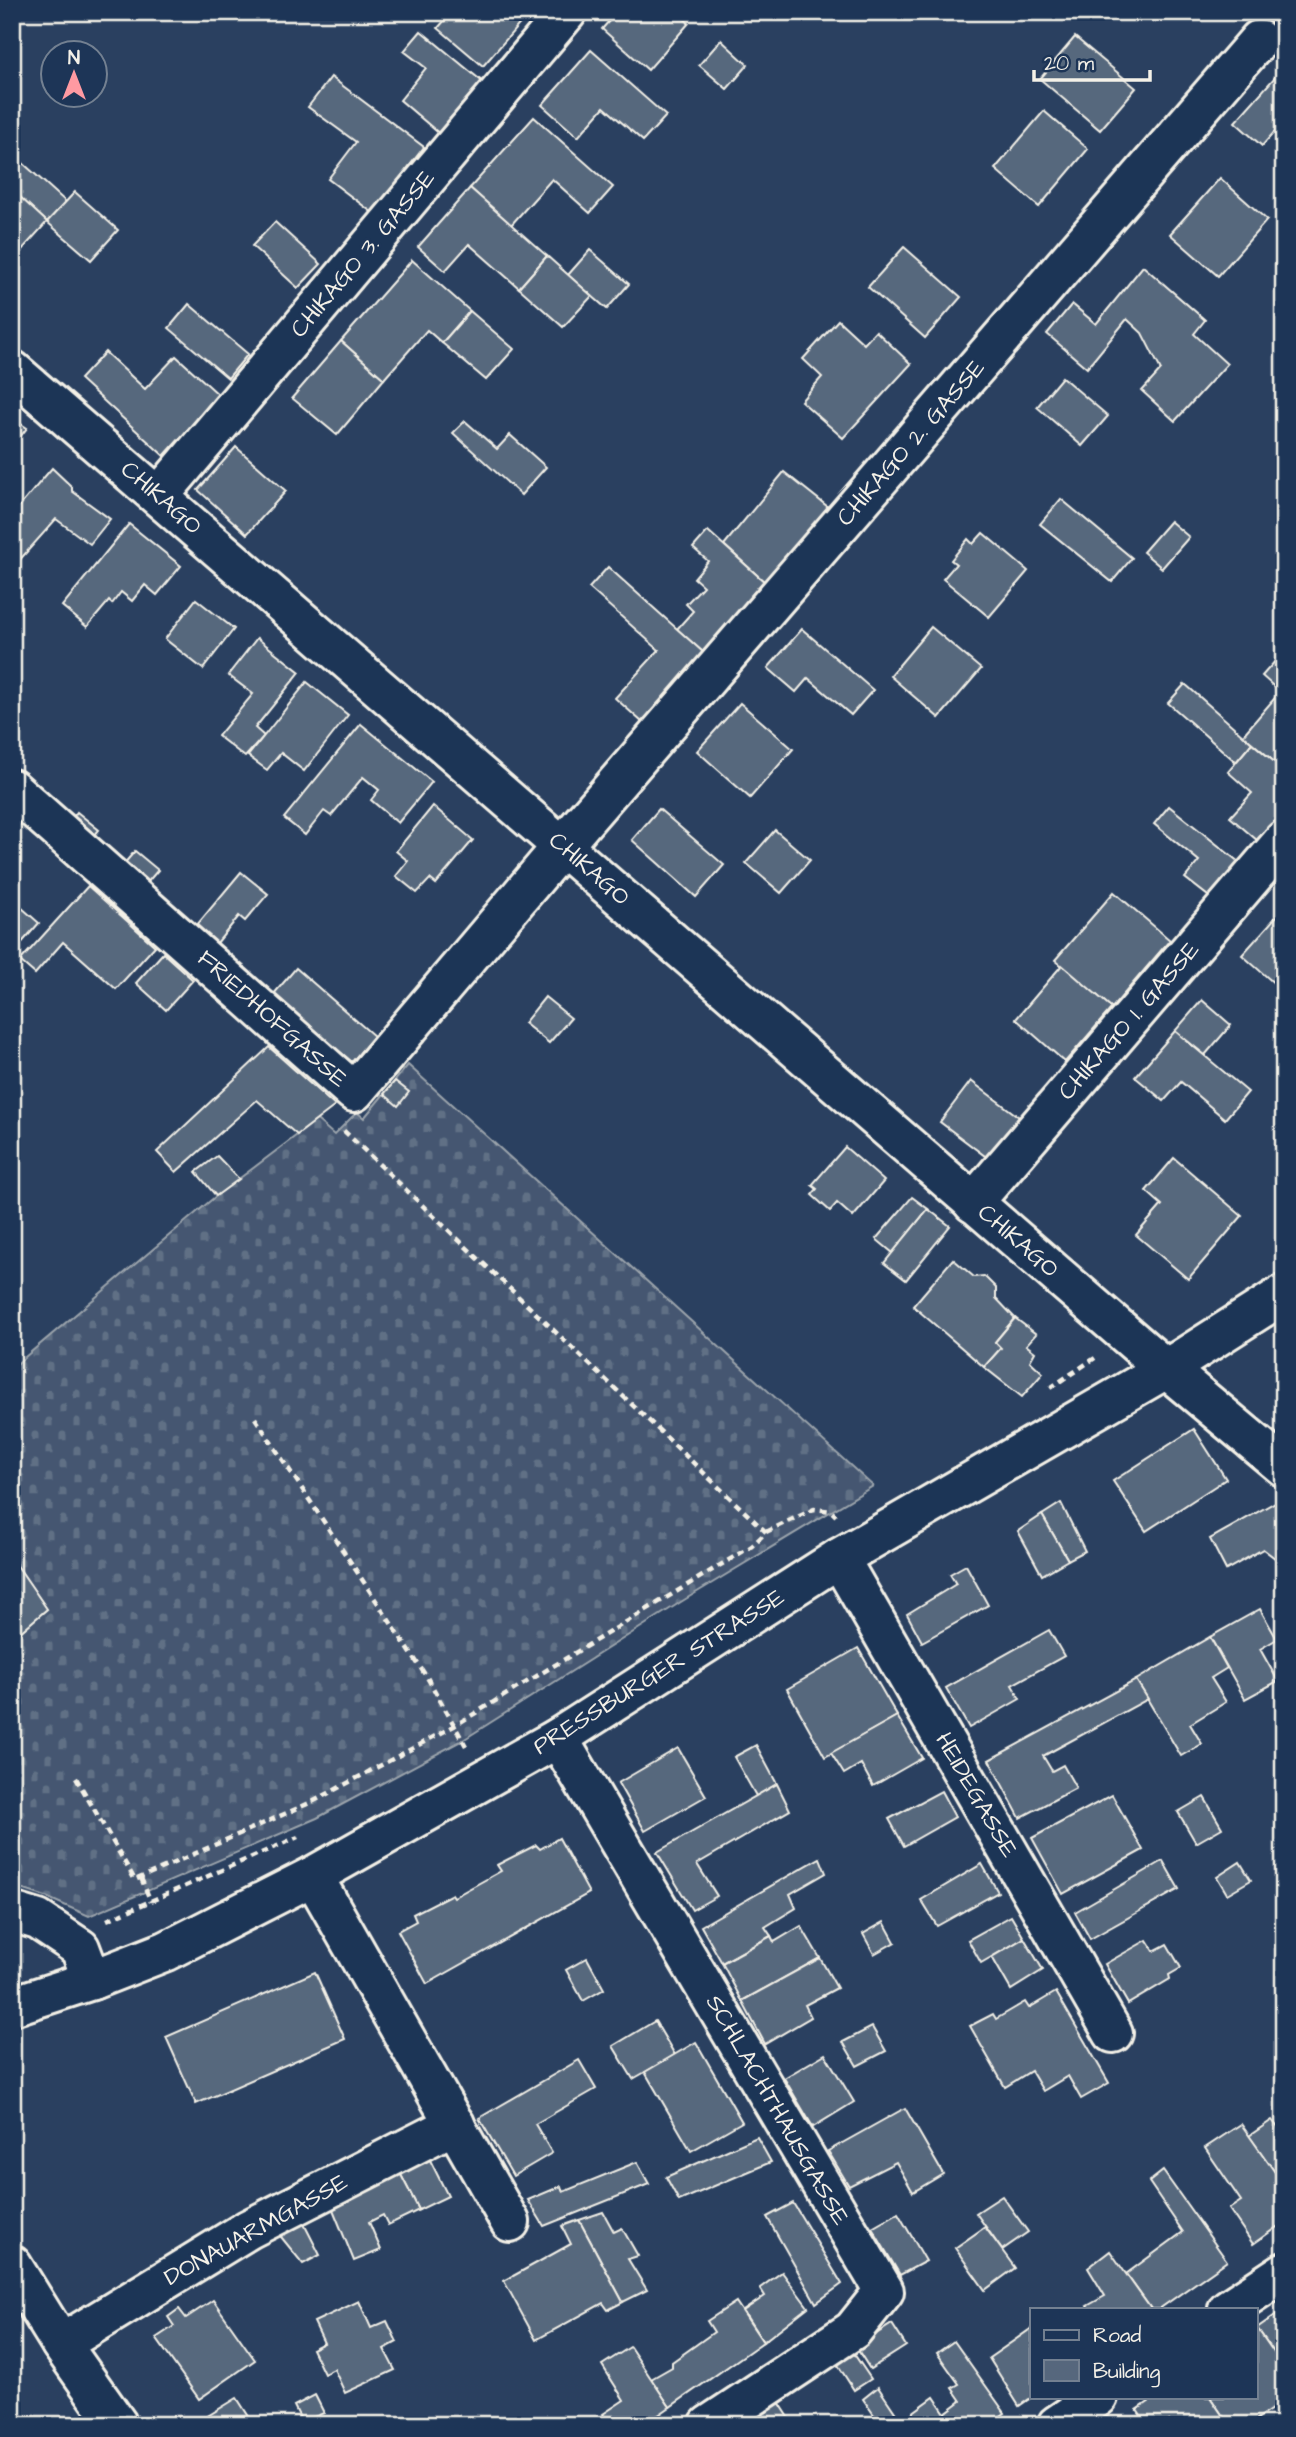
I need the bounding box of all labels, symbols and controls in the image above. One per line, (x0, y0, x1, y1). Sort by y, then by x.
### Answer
north arrow (38, 38, 108, 108)
scale bar (1034, 38, 1149, 82)
text: N (68, 45, 80, 72)
text: 20 m (1044, 49, 1095, 78)
street label: CHIKAGO 3. GASSE (283, 163, 443, 345)
street label: CHIKAGO 2. GASSE (829, 352, 993, 534)
street label: CHIKAGO (113, 453, 209, 543)
street label: CHIKAGO (541, 824, 637, 914)
street label: CHIKAGO 1. GASSE (1050, 934, 1208, 1108)
street label: FRIEDHOFGASSE (190, 942, 354, 1096)
street label: CHIKAGO (970, 1196, 1066, 1286)
street label: PRESSBURGER STRASSE (527, 1581, 791, 1763)
street label: HEIDEGASSE (926, 1726, 1026, 1864)
street label: SCHLACHTHAUSGASSE (697, 1988, 857, 2232)
street label: DONAUARMGASSE (158, 2165, 354, 2295)
legend (1030, 2308, 1258, 2398)
text: Road (1093, 2321, 1141, 2350)
text: Building (1093, 2357, 1161, 2388)

